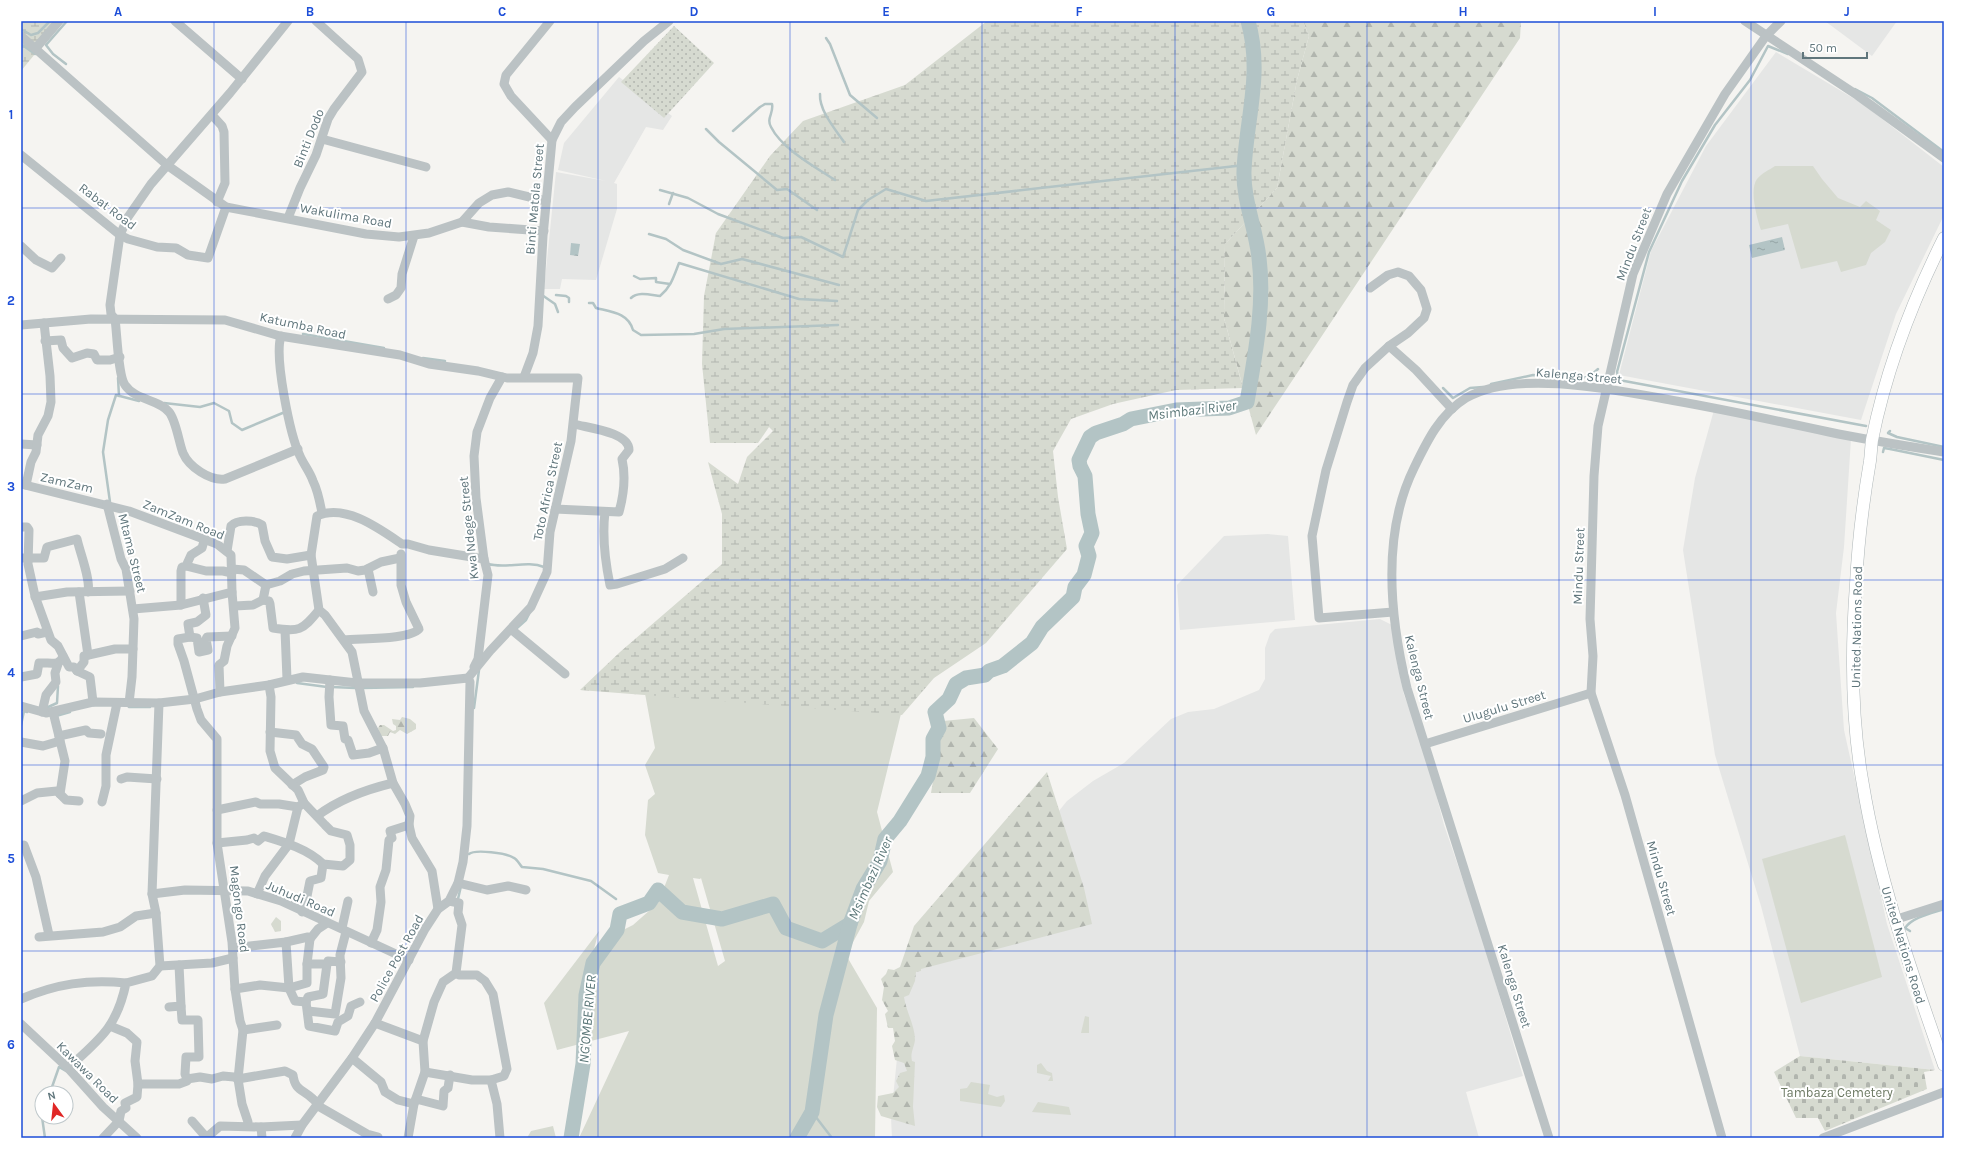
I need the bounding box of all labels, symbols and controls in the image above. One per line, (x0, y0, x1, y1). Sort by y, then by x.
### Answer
text: A (114, 4, 122, 19)
text: B (306, 4, 314, 19)
text: C (498, 4, 506, 19)
text: D (690, 4, 699, 19)
text: E (882, 4, 890, 19)
text: F (1075, 4, 1083, 19)
text: G (1267, 4, 1275, 19)
text: H (1458, 4, 1468, 19)
text: I (1653, 4, 1657, 19)
text: J (1844, 4, 1850, 19)
scale bar (1803, 34, 1867, 60)
text: 50 m (1809, 41, 1837, 55)
text: 1 (9, 107, 13, 122)
street label: Binti Dodo (290, 107, 327, 170)
street label: Binti Matola Street (522, 143, 547, 255)
street label: Rabat Road (76, 180, 139, 233)
street label: Wakulima Road (299, 200, 393, 231)
street label: Mindu Street (1613, 205, 1654, 283)
text: 2 (7, 293, 15, 308)
street label: Katumba Road (258, 309, 347, 342)
street label: Kalenga Street (1535, 364, 1623, 387)
water label: Msimbazi River (1147, 396, 1239, 424)
street label: Toto Africa Street (530, 440, 565, 542)
street label: ZamZam (39, 469, 95, 496)
street label: Kwa Ndege Street (456, 476, 481, 580)
text: 3 (7, 479, 15, 494)
street label: ZamZam Road (141, 496, 227, 543)
street label: Mtama Street (115, 512, 150, 594)
street label: Mindu Street (1570, 527, 1587, 605)
street label: United Nations Road (1848, 566, 1865, 688)
street label: Kalenga Street (1402, 633, 1437, 721)
text: 4 (7, 665, 15, 680)
street label: Ulugulu Street (1461, 687, 1547, 726)
water label: Msimbazi River (845, 833, 897, 922)
street label: Mindu Street (1644, 839, 1679, 917)
text: 5 (7, 851, 15, 866)
street label: Magongo Road (227, 865, 252, 954)
street label: Juhudi Road (264, 877, 338, 920)
street label: United Nations Road (1878, 885, 1929, 1006)
street label: Police Post Road (366, 912, 427, 1004)
street label: Kalenga Street (1495, 943, 1534, 1030)
water label: NG'OMBE RIVER (575, 974, 600, 1064)
text: 6 (7, 1037, 15, 1052)
street label: Kawawa Road (54, 1038, 122, 1106)
north arrow (34, 1085, 74, 1125)
park label: Tambaza Cemetery (1781, 1085, 1893, 1100)
text: N (46, 1089, 57, 1103)

